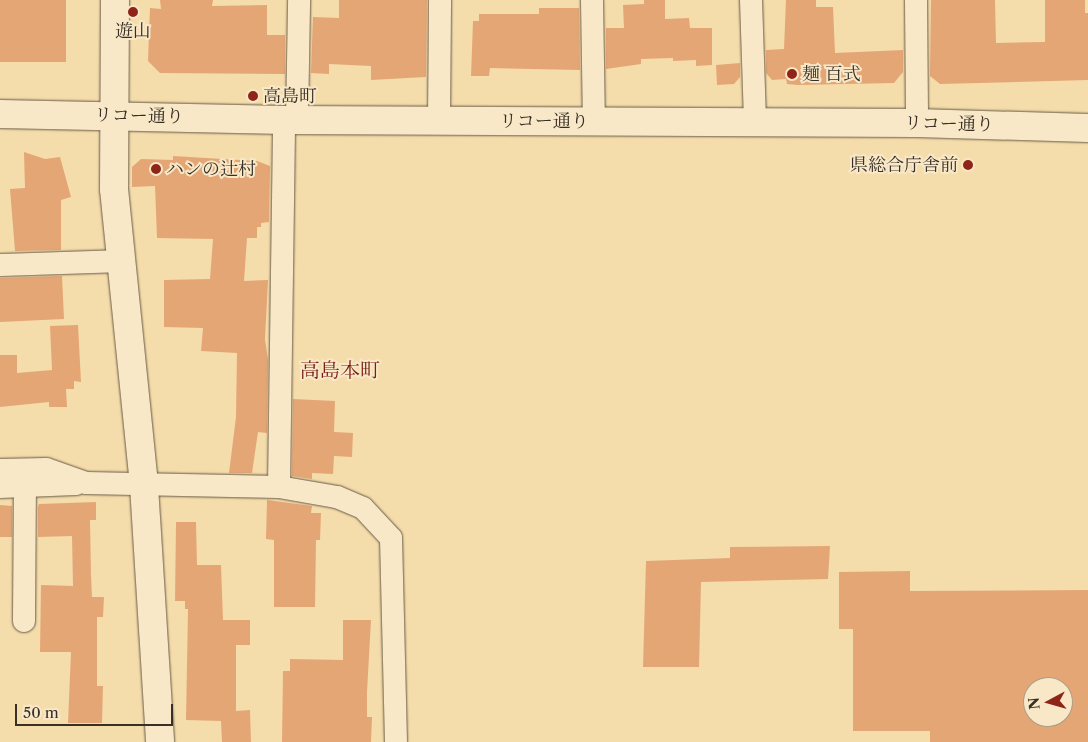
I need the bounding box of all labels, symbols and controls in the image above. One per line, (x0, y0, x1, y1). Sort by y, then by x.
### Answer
marker: 遊山 (127, 6, 139, 18)
place label: 遊山 (115, 20, 151, 42)
place label: 麺 百式 (802, 63, 861, 85)
marker: 麺 百式 (786, 68, 798, 80)
place label: 高島町 (263, 85, 317, 107)
marker: 高島町 (247, 90, 259, 102)
street label: リコー通り (94, 104, 184, 128)
street label: リコー通り (499, 110, 589, 132)
street label: リコー通り (904, 112, 994, 136)
place label: 県総合庁舎前 (850, 154, 958, 176)
place label: ハンの辻村 (166, 158, 256, 180)
marker: 県総合庁舎前 (962, 159, 974, 171)
marker: ハンの辻村 (150, 163, 162, 175)
district label: 高島本町 (300, 358, 380, 382)
north arrow (1023, 677, 1073, 727)
scale bar (18, 694, 175, 726)
text: N (1024, 696, 1044, 710)
text: 50 m (23, 703, 59, 722)

